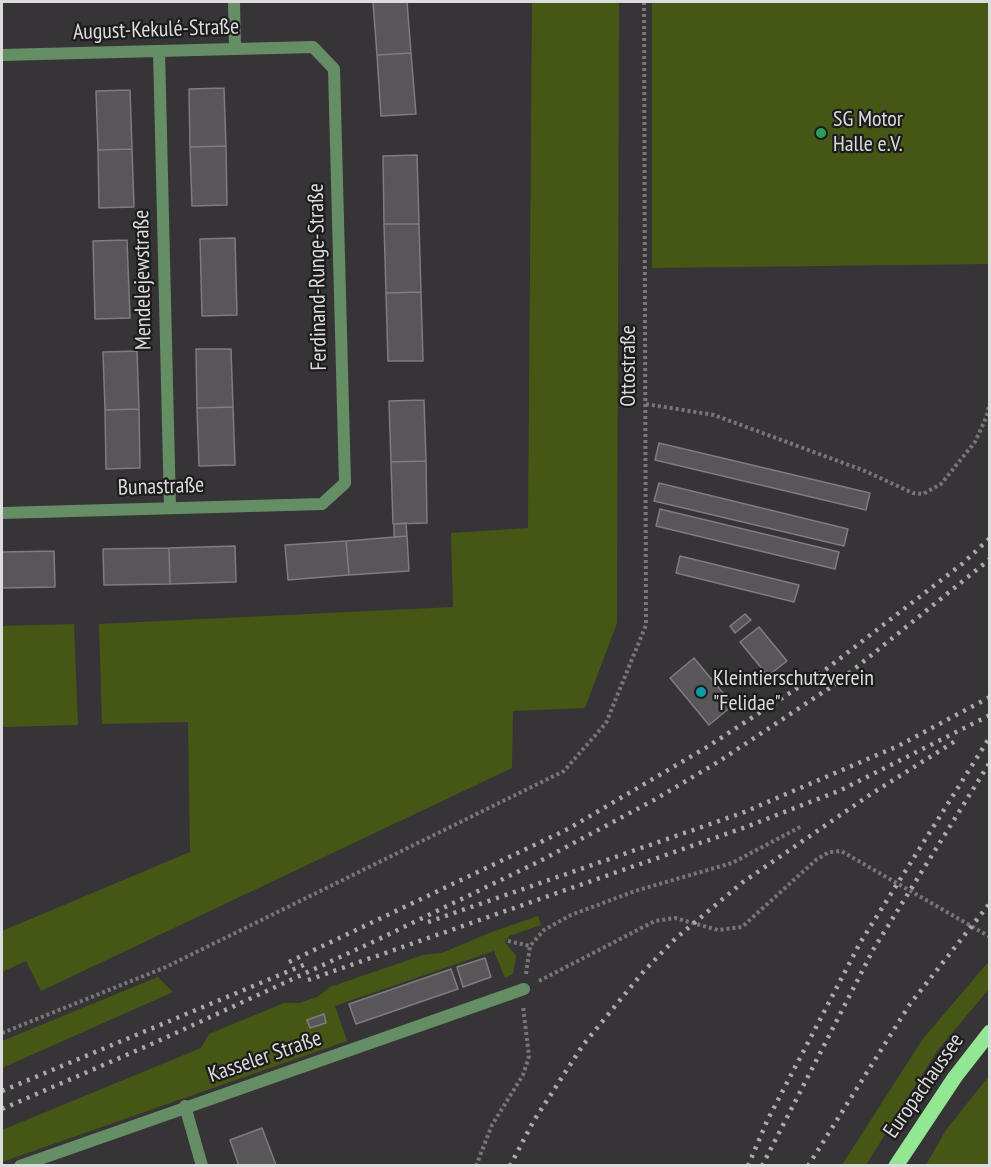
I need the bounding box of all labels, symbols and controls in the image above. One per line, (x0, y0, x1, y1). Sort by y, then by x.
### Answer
street label: August-Kekulé-Straße (72, 14, 240, 46)
place label: SG Motor Halle e.V. (833, 107, 903, 158)
marker: SG Motor Halle e.V. (814, 126, 828, 140)
street label: Ferdinand-Runge-Straße (303, 183, 333, 371)
street label: Mendelejewstraße (129, 210, 157, 350)
street label: Ottostraße (616, 325, 642, 407)
street label: Bunastraße (117, 472, 205, 502)
place label: Kleintierschutzverein "Felidae" (713, 666, 874, 718)
marker: Kleintierschutzverein "Felidae" (694, 685, 708, 699)
street label: Kasseler Straße (205, 1025, 325, 1089)
street label: Europachaussee (878, 1029, 970, 1143)

